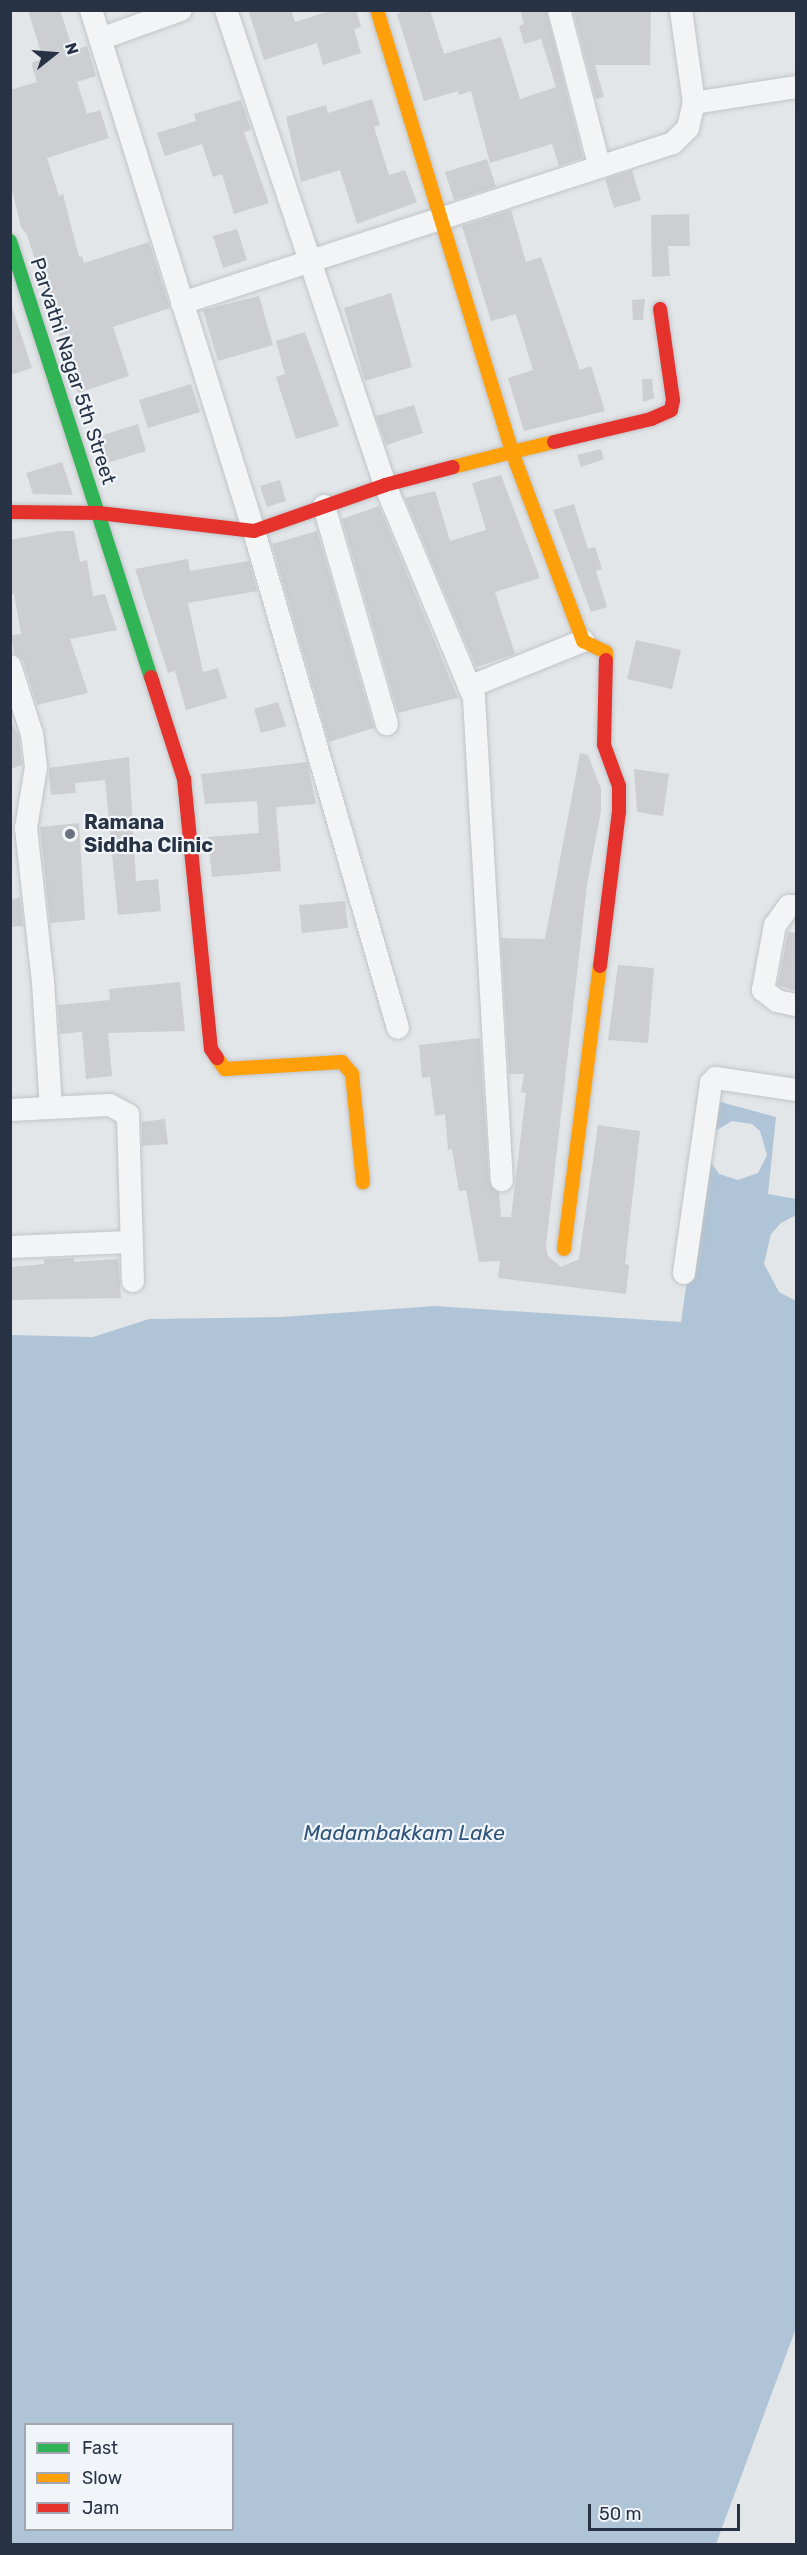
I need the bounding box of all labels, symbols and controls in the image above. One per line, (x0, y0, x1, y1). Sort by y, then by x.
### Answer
north arrow (24, 24, 84, 84)
text: N (61, 40, 82, 57)
street label: Parvathi Nagar 5th Street (25, 254, 121, 488)
place label: Ramana Siddha Clinic (84, 810, 213, 857)
marker: Ramana Siddha Clinic (61, 825, 79, 843)
water label: Madambakkam Lake (303, 1820, 505, 1846)
legend (24, 2423, 234, 2531)
text: Fast (82, 2437, 118, 2459)
text: Slow (82, 2467, 122, 2489)
scale bar (591, 2492, 742, 2530)
text: Jam (82, 2497, 119, 2519)
text: 50 m (599, 2503, 642, 2525)

